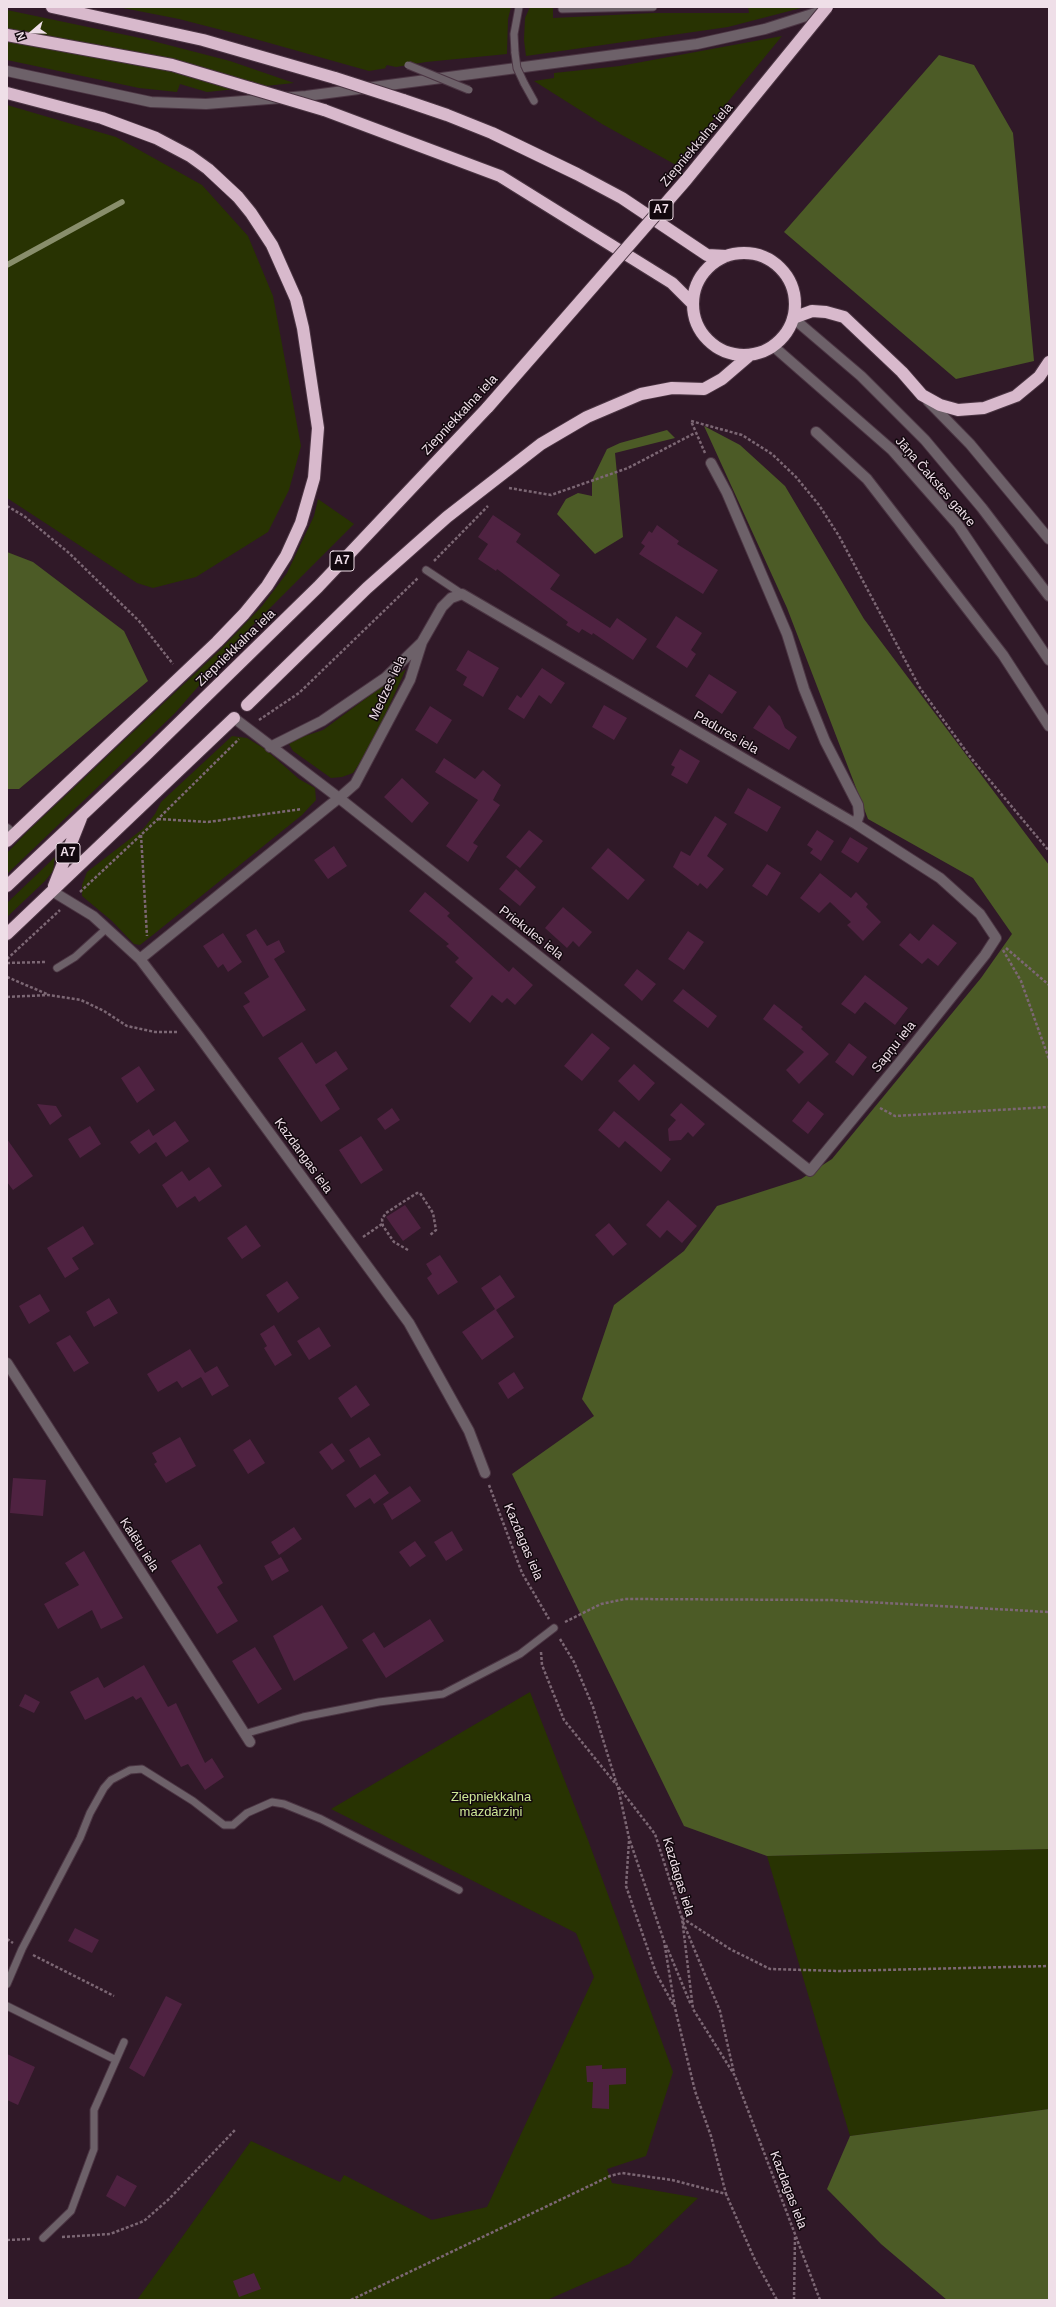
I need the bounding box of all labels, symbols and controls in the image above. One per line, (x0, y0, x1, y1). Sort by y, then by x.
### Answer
north arrow (12, 12, 52, 52)
text: N (14, 30, 28, 42)
street label: Ziepniekkalna iela (658, 100, 736, 190)
road number: A7 (649, 200, 673, 220)
street label: Ziepniekkalna iela (419, 372, 501, 458)
street label: Jāņa Čakstes gatve (892, 434, 978, 530)
road number: A7 (330, 551, 354, 571)
street label: Ziepniekkalna iela (193, 606, 279, 690)
street label: Medzes iela (366, 653, 410, 723)
street label: Padures iela (691, 708, 761, 758)
road number: A7 (56, 843, 80, 863)
street label: Priekules iela (496, 903, 566, 963)
street label: Sapņu iela (869, 1018, 919, 1076)
street label: Kazdangas iela (271, 1115, 335, 1197)
street label: Kazdagas iela (500, 1501, 546, 1583)
street label: Kalētu iela (116, 1515, 162, 1575)
park label: Ziepniekkalna mazdārziņi (451, 1789, 531, 1820)
street label: Kazdagas iela (659, 1836, 697, 1918)
street label: Kazdagas iela (766, 2149, 810, 2231)

